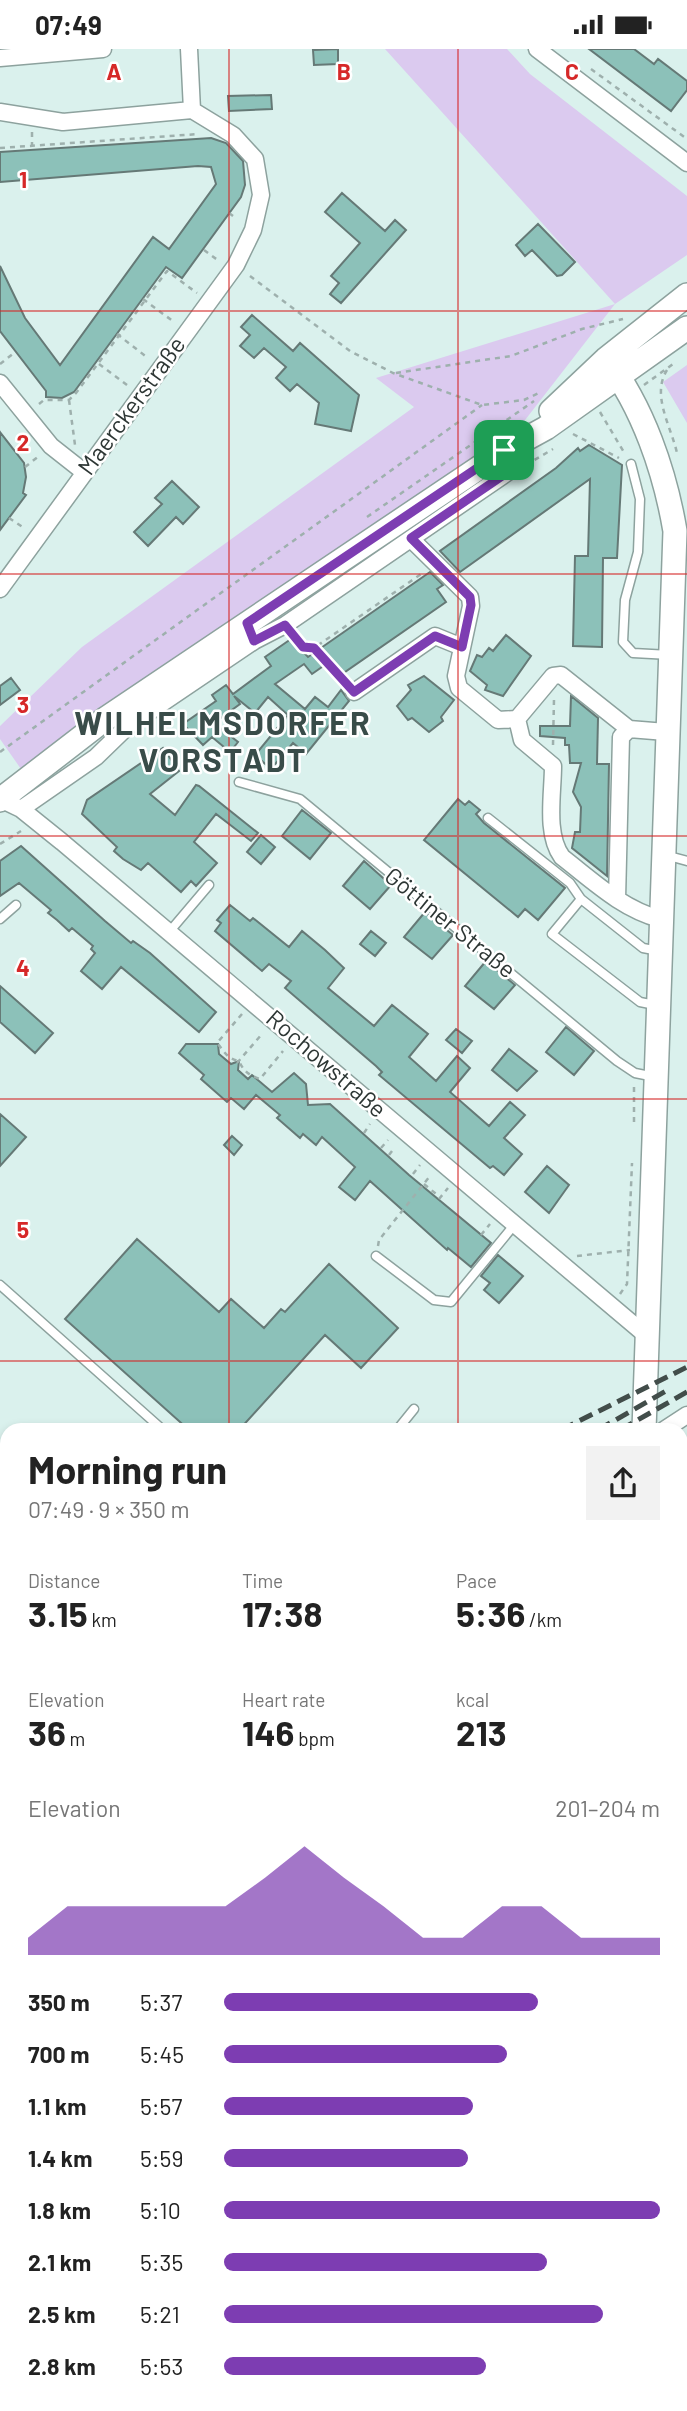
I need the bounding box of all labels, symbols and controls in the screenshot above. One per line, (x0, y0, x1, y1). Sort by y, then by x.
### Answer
text: 07:49 (35, 9, 102, 40)
text: A (106, 57, 122, 85)
text: B (337, 57, 351, 85)
text: C (565, 57, 579, 85)
text: 1 (19, 165, 27, 193)
street label: Maerckerstraße (71, 330, 191, 480)
pin (474, 420, 534, 480)
text: 2 (17, 428, 29, 456)
icon: arrive (485, 431, 523, 469)
text: 3 (17, 690, 29, 718)
district label: WILHELMSDORFER VORSTADT (74, 703, 372, 778)
street label: Göttiner Straße (380, 860, 522, 983)
text: 4 (16, 953, 30, 981)
street label: Rochowstraße (261, 1003, 393, 1123)
text: 5 (17, 1215, 29, 1243)
text: Morning run (28, 1446, 227, 1492)
button: share (586, 1446, 660, 1520)
text: 07:49 · 9 × 350 m (28, 1495, 190, 1523)
text: Distance (28, 1569, 100, 1592)
text: Time (242, 1569, 283, 1592)
text: Pace (456, 1569, 497, 1592)
text: 3.15 (28, 1592, 88, 1634)
text: 17:38 (242, 1592, 322, 1634)
text: 5:36 (456, 1592, 525, 1634)
text: km (88, 1608, 117, 1631)
text: /km (525, 1608, 562, 1631)
text: Elevation (28, 1688, 105, 1711)
text: Heart rate (242, 1688, 325, 1711)
text: kcal (456, 1688, 489, 1711)
text: 36 (28, 1711, 66, 1753)
text: 146 (242, 1711, 294, 1753)
text: 213 (456, 1711, 507, 1753)
text: m (66, 1727, 85, 1750)
text: bpm (294, 1727, 335, 1750)
text: Elevation (28, 1794, 121, 1822)
text: 201–204 m (555, 1794, 660, 1822)
text: 350 m (28, 1988, 90, 2016)
text: 5:37 (140, 1988, 182, 2016)
text: 700 m (28, 2040, 89, 2068)
text: 5:45 (140, 2040, 184, 2068)
text: 1.1 km (28, 2092, 87, 2120)
text: 5:57 (140, 2092, 182, 2120)
text: 1.4 km (28, 2144, 92, 2172)
text: 5:59 (140, 2144, 183, 2172)
text: 1.8 km (28, 2196, 91, 2224)
text: 5:10 (140, 2196, 181, 2224)
text: 2.1 km (28, 2248, 91, 2276)
text: 5:35 (140, 2248, 183, 2276)
text: 2.5 km (28, 2300, 96, 2328)
text: 5:21 (140, 2300, 180, 2328)
text: 2.8 km (28, 2352, 96, 2380)
text: 5:53 (140, 2352, 183, 2380)

